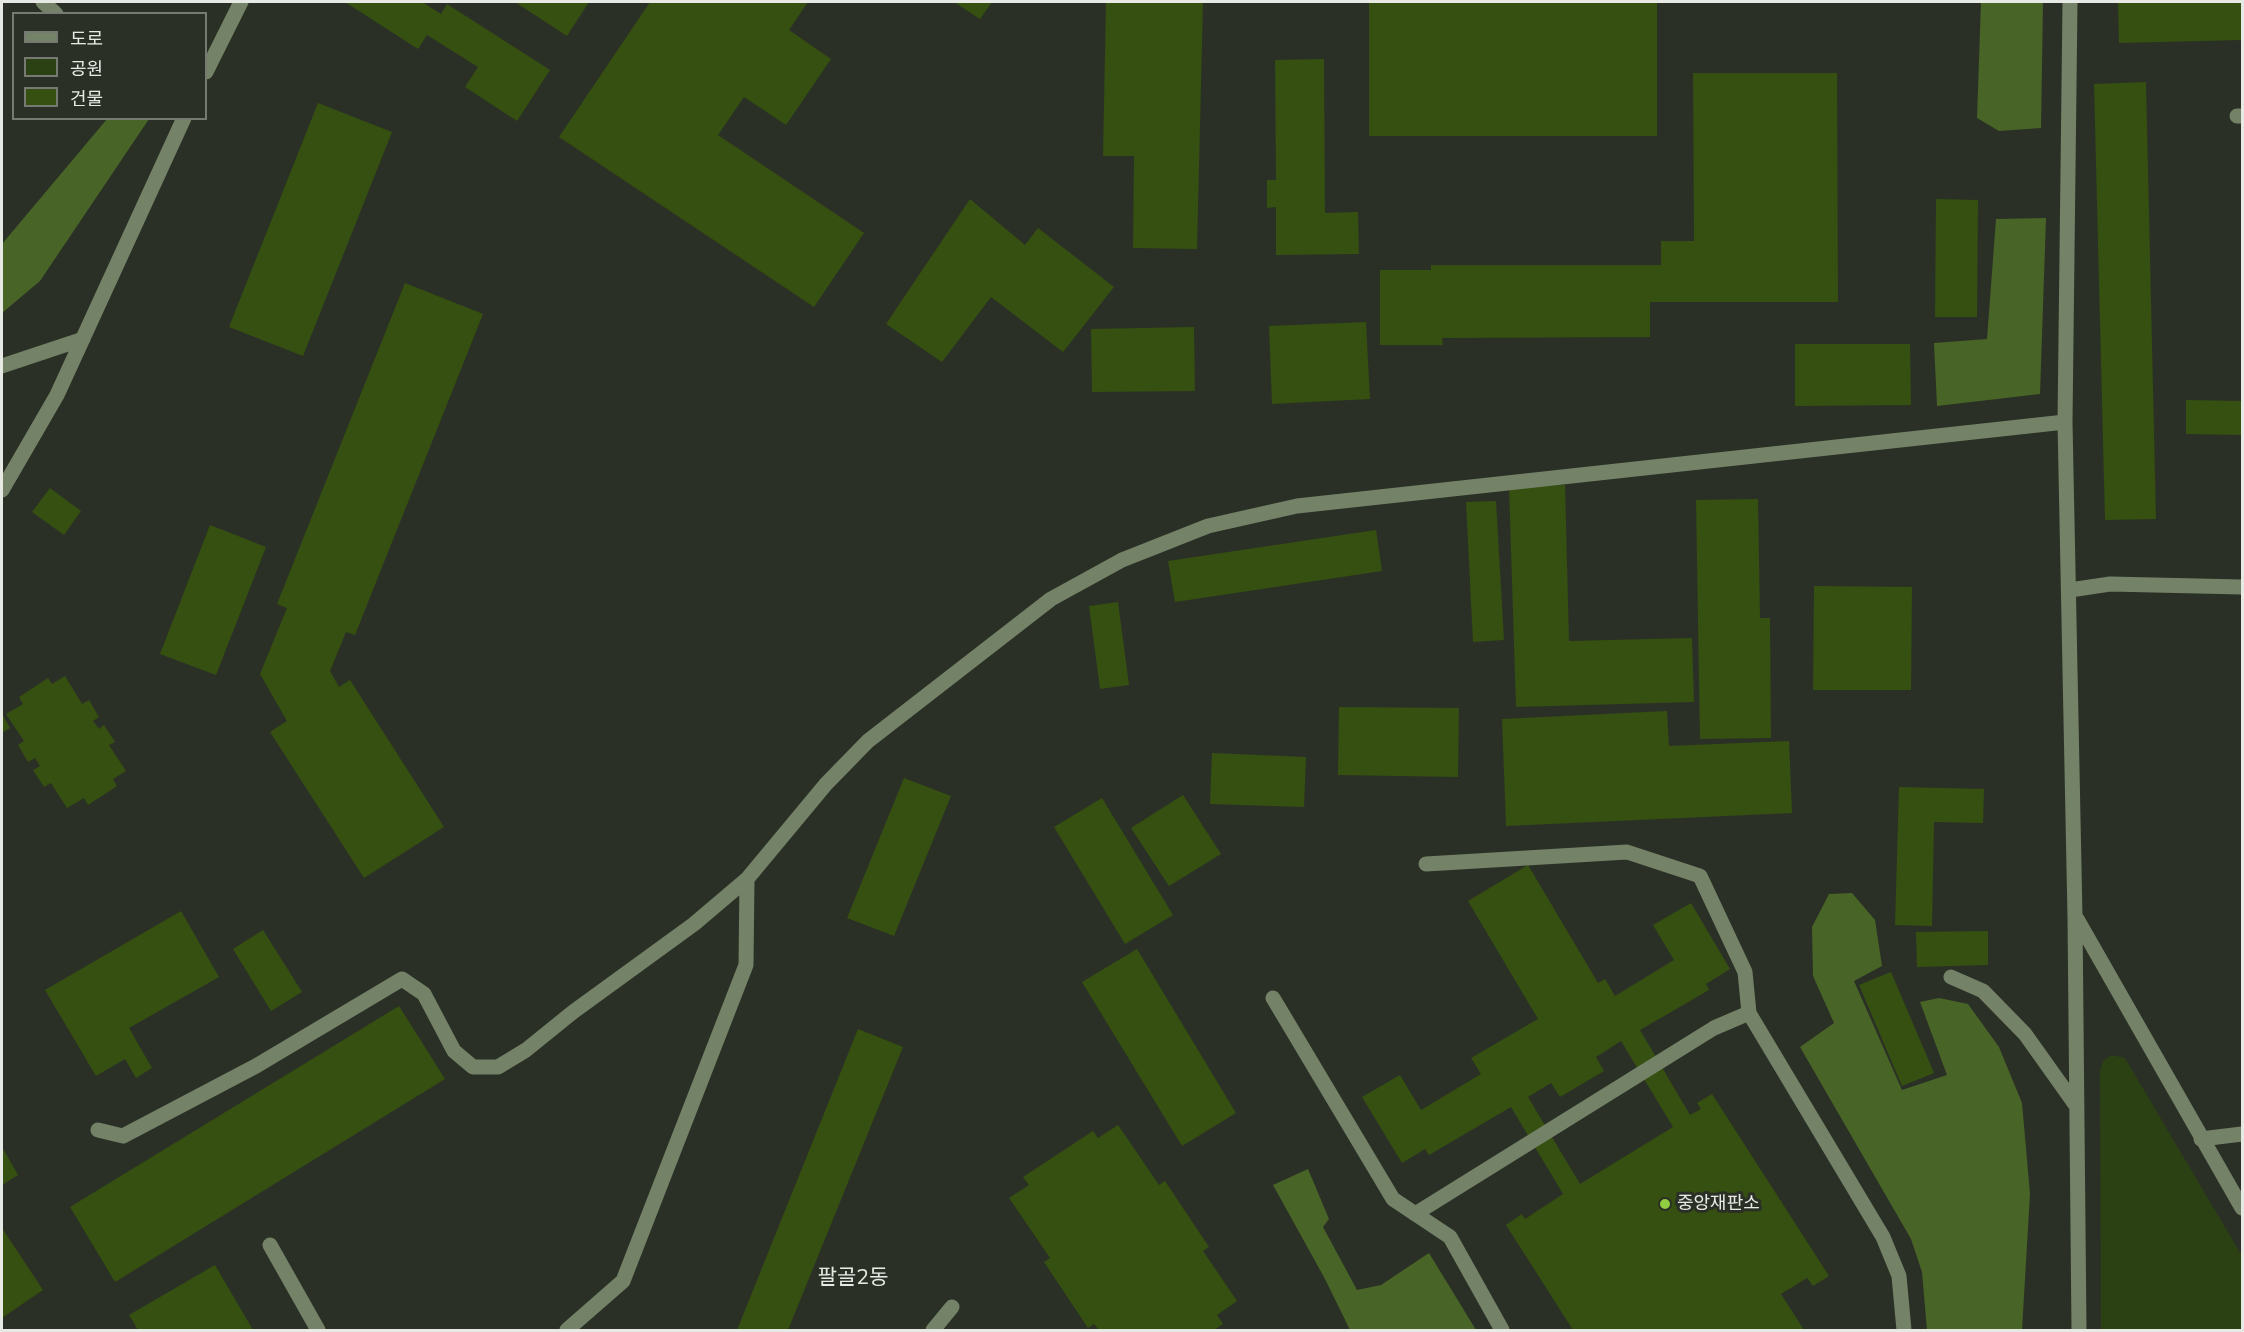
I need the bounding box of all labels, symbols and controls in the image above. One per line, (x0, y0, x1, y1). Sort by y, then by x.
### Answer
legend (12, 12, 207, 120)
text: 도로 (70, 27, 103, 50)
text: 공원 (70, 57, 103, 80)
text: 건물 (70, 87, 103, 110)
place label: 중앙재판소 (1677, 1193, 1760, 1215)
marker: 중앙재판소 (1658, 1197, 1672, 1211)
district label: 팔골2동 (818, 1265, 888, 1291)

